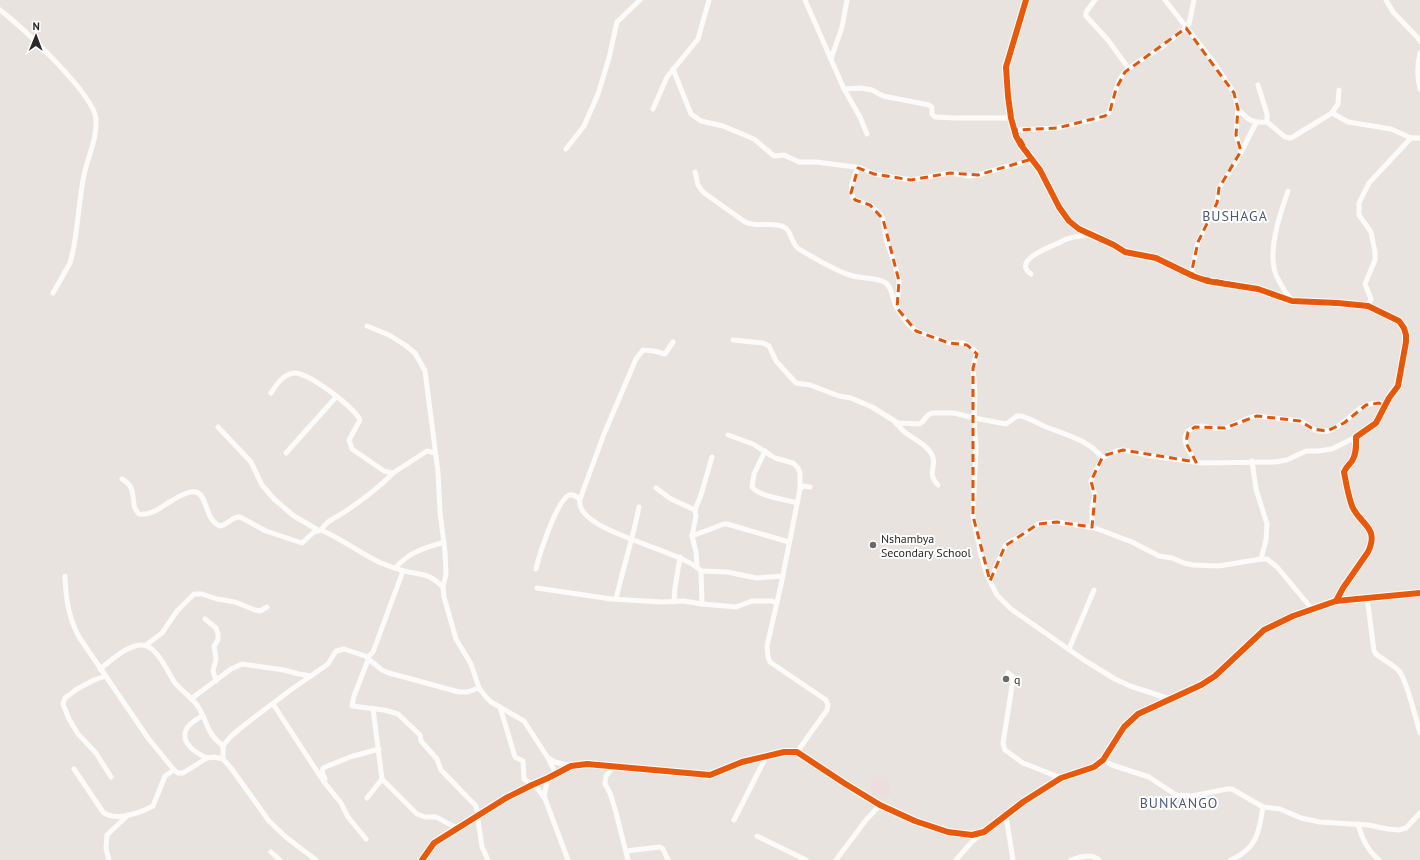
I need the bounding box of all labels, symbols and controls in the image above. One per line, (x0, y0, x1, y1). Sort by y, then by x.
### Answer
north arrow (16, 16, 56, 56)
text: N (32, 19, 40, 33)
district label: BUSHAGA (1202, 207, 1268, 225)
place label: Nshambya Secondary School (881, 531, 972, 560)
marker: Nshambya Secondary School (868, 540, 878, 550)
place label: q (1014, 672, 1020, 687)
marker: q (1001, 674, 1011, 684)
district label: BUNKANGO (1140, 794, 1218, 812)

